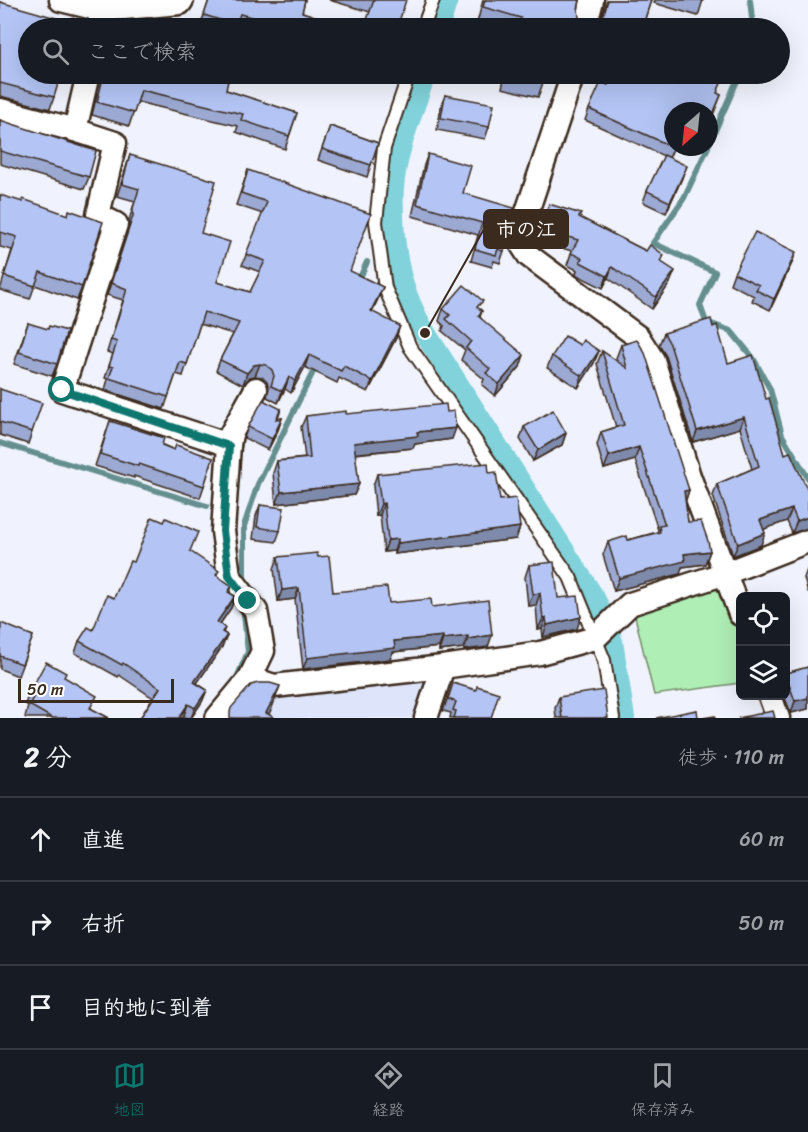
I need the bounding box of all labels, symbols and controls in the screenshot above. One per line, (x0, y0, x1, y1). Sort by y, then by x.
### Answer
search box (18, 18, 790, 84)
text: ここで検索 (87, 32, 197, 71)
icon: search (39, 35, 72, 68)
north arrow (664, 102, 718, 156)
callout: 市の江 (484, 210, 568, 248)
text: 市の江 (496, 212, 556, 247)
route start (48, 376, 74, 402)
route end (234, 587, 260, 613)
map controls (736, 592, 790, 700)
button: locate (736, 592, 790, 646)
button: layers (736, 646, 790, 700)
text: 50 m (27, 675, 63, 704)
scale bar (18, 676, 174, 704)
text: 2 分 (24, 734, 72, 780)
text: 徒歩 · 110 m (678, 740, 784, 775)
text: 直進 (81, 820, 125, 859)
text: 60 m (739, 822, 784, 857)
icon: ahead (24, 823, 57, 856)
text: 右折 (81, 904, 125, 943)
text: 50 m (739, 906, 784, 941)
icon: right (24, 907, 57, 940)
text: 目的地に到着 (81, 988, 213, 1027)
icon: arrive (24, 991, 57, 1024)
tab: 地図 (113, 1059, 146, 1124)
tab: 経路 (372, 1059, 405, 1124)
tab: 保存済み (631, 1059, 695, 1124)

